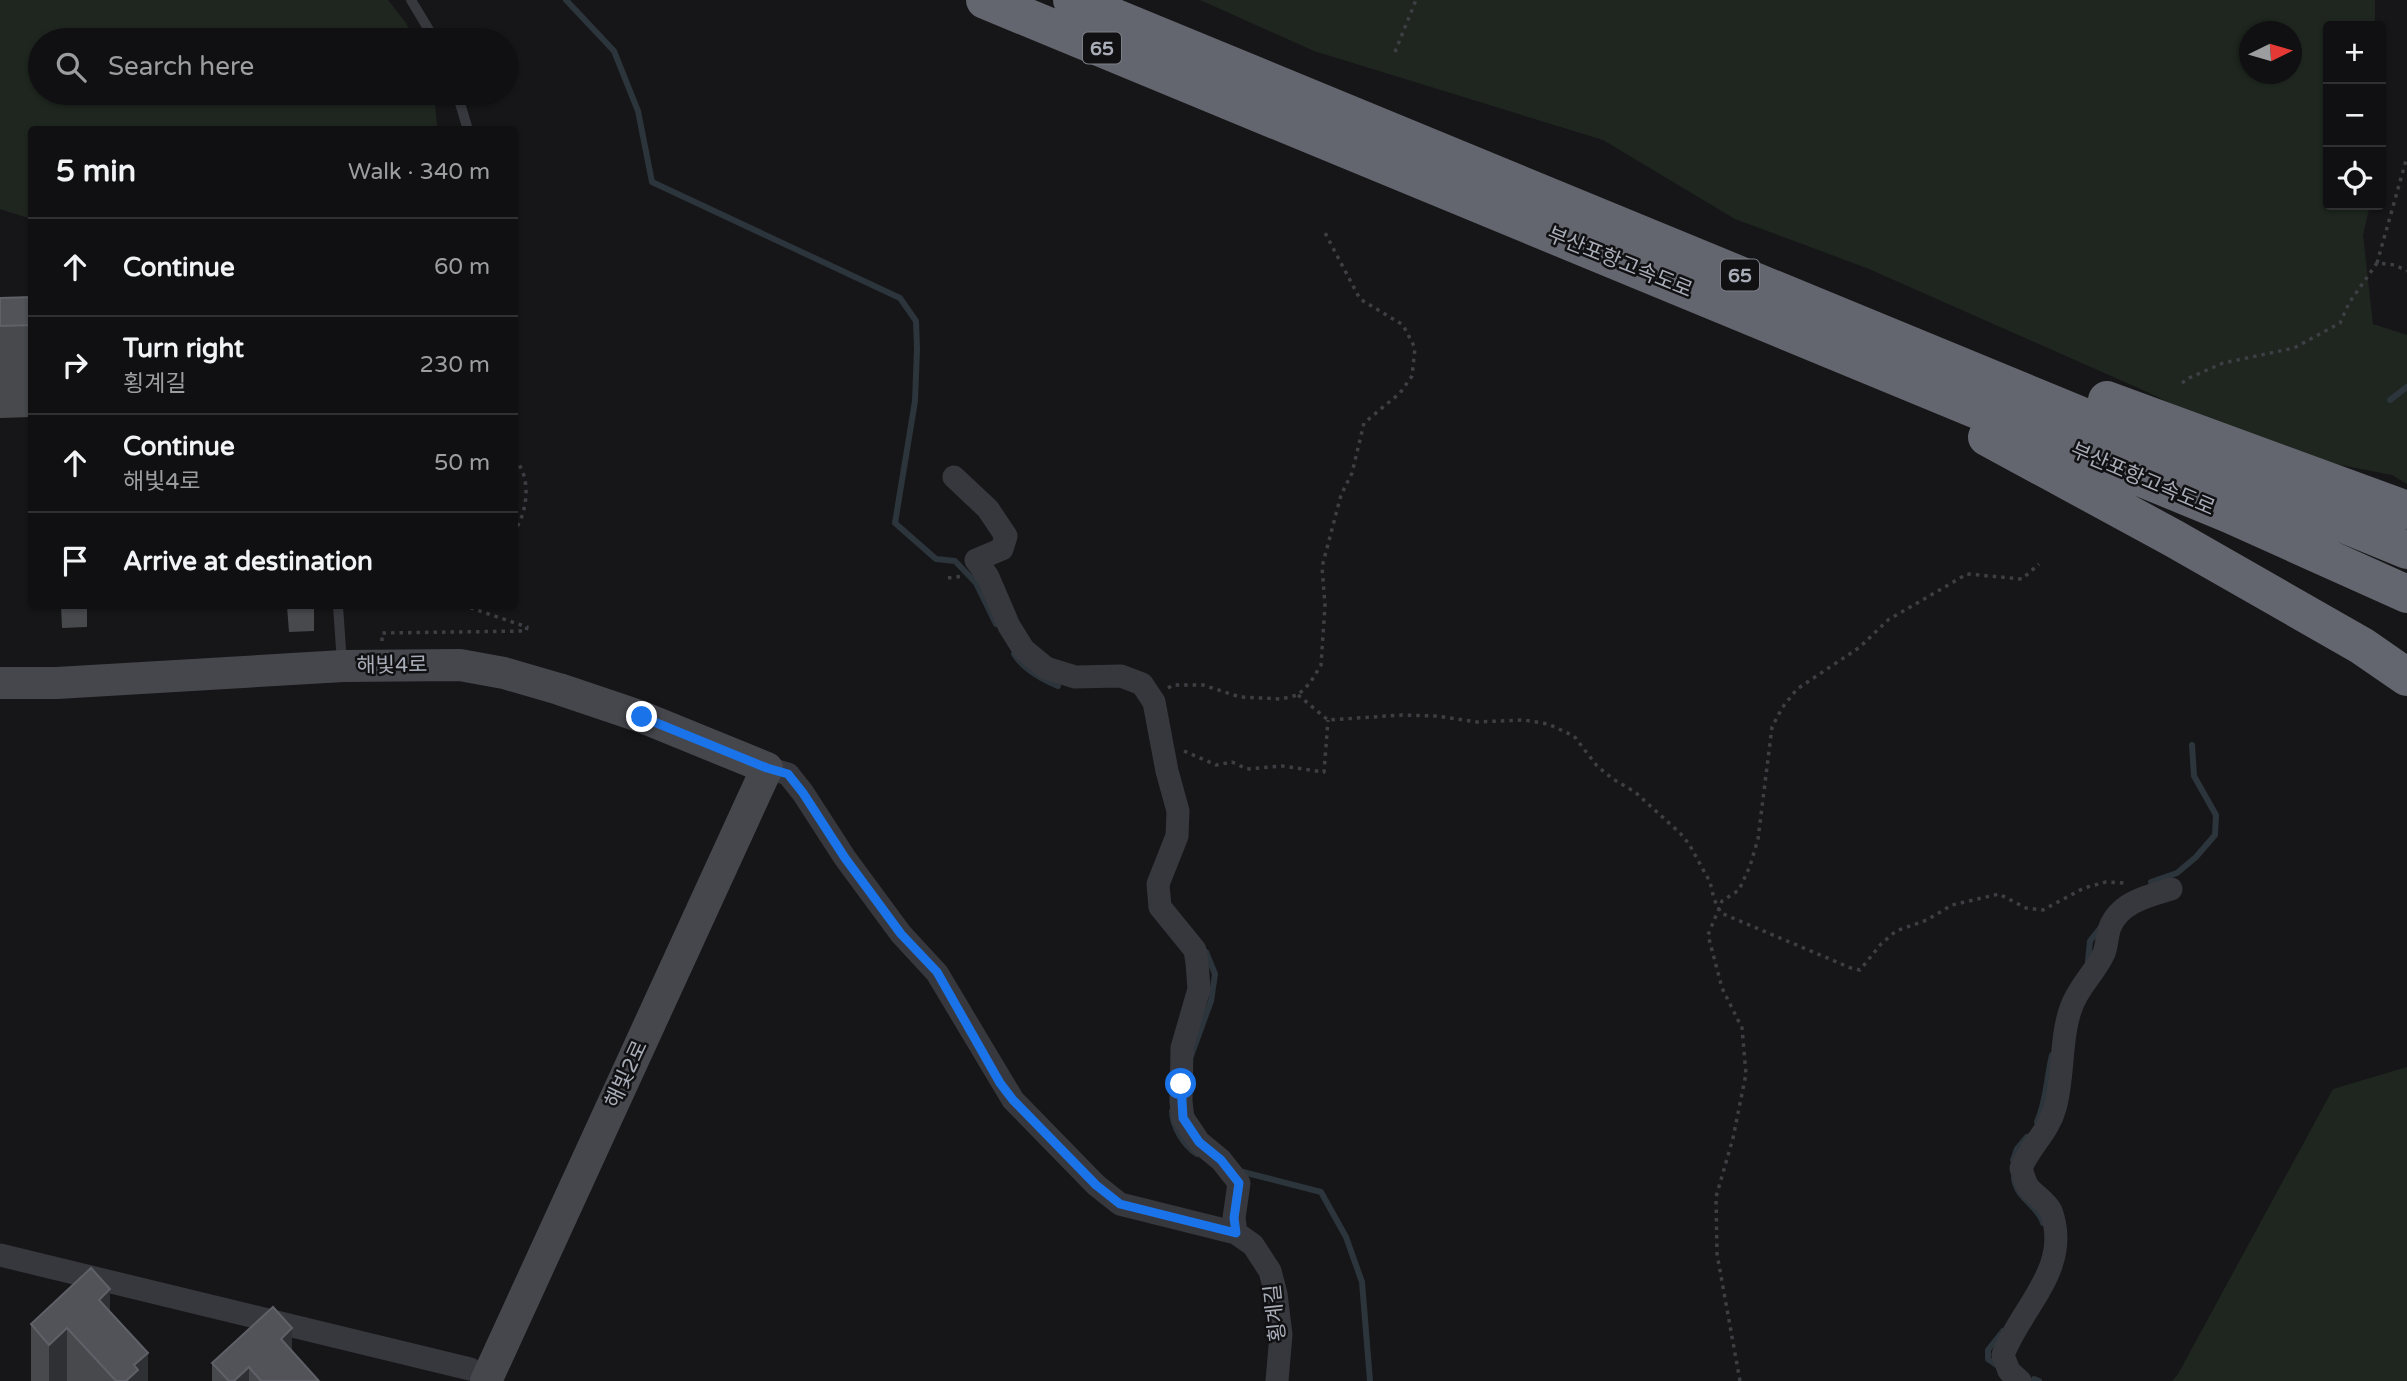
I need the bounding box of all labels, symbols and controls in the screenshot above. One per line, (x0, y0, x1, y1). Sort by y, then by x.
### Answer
north arrow (2239, 21, 2302, 84)
map controls (2323, 21, 2386, 210)
button: + (2323, 21, 2386, 84)
search box (28, 28, 518, 105)
road number: 65 (1083, 32, 1121, 64)
icon: search (52, 48, 90, 86)
text: Search here (108, 51, 254, 82)
button: − (2323, 84, 2386, 147)
button: locate (2323, 147, 2386, 210)
text: 5 min (56, 153, 136, 190)
text: Walk · 340 m (348, 158, 490, 186)
street label: 부산포항고속도로 (1543, 222, 1696, 303)
icon: ahead (56, 248, 94, 286)
text: Continue (123, 252, 235, 283)
text: 60 m (434, 253, 490, 281)
road number: 65 (1721, 260, 1759, 290)
text: Turn right (123, 333, 244, 364)
icon: right (56, 346, 94, 384)
text: 230 m (420, 351, 490, 379)
text: 횡계길 (123, 370, 186, 398)
text: Continue (123, 431, 235, 462)
street label: 부산포항고속도로 (2067, 438, 2219, 521)
icon: ahead (56, 444, 94, 482)
text: 50 m (434, 449, 490, 477)
text: 해빛4로 (123, 468, 201, 496)
icon: arrive (56, 542, 94, 580)
text: Arrive at destination (123, 546, 373, 577)
street label: 해빛4로 (356, 652, 428, 679)
route end (626, 701, 657, 732)
street label: 해빛2로 (600, 1037, 653, 1112)
route start (1165, 1068, 1196, 1099)
street label: 횡계길 (1260, 1283, 1291, 1343)

